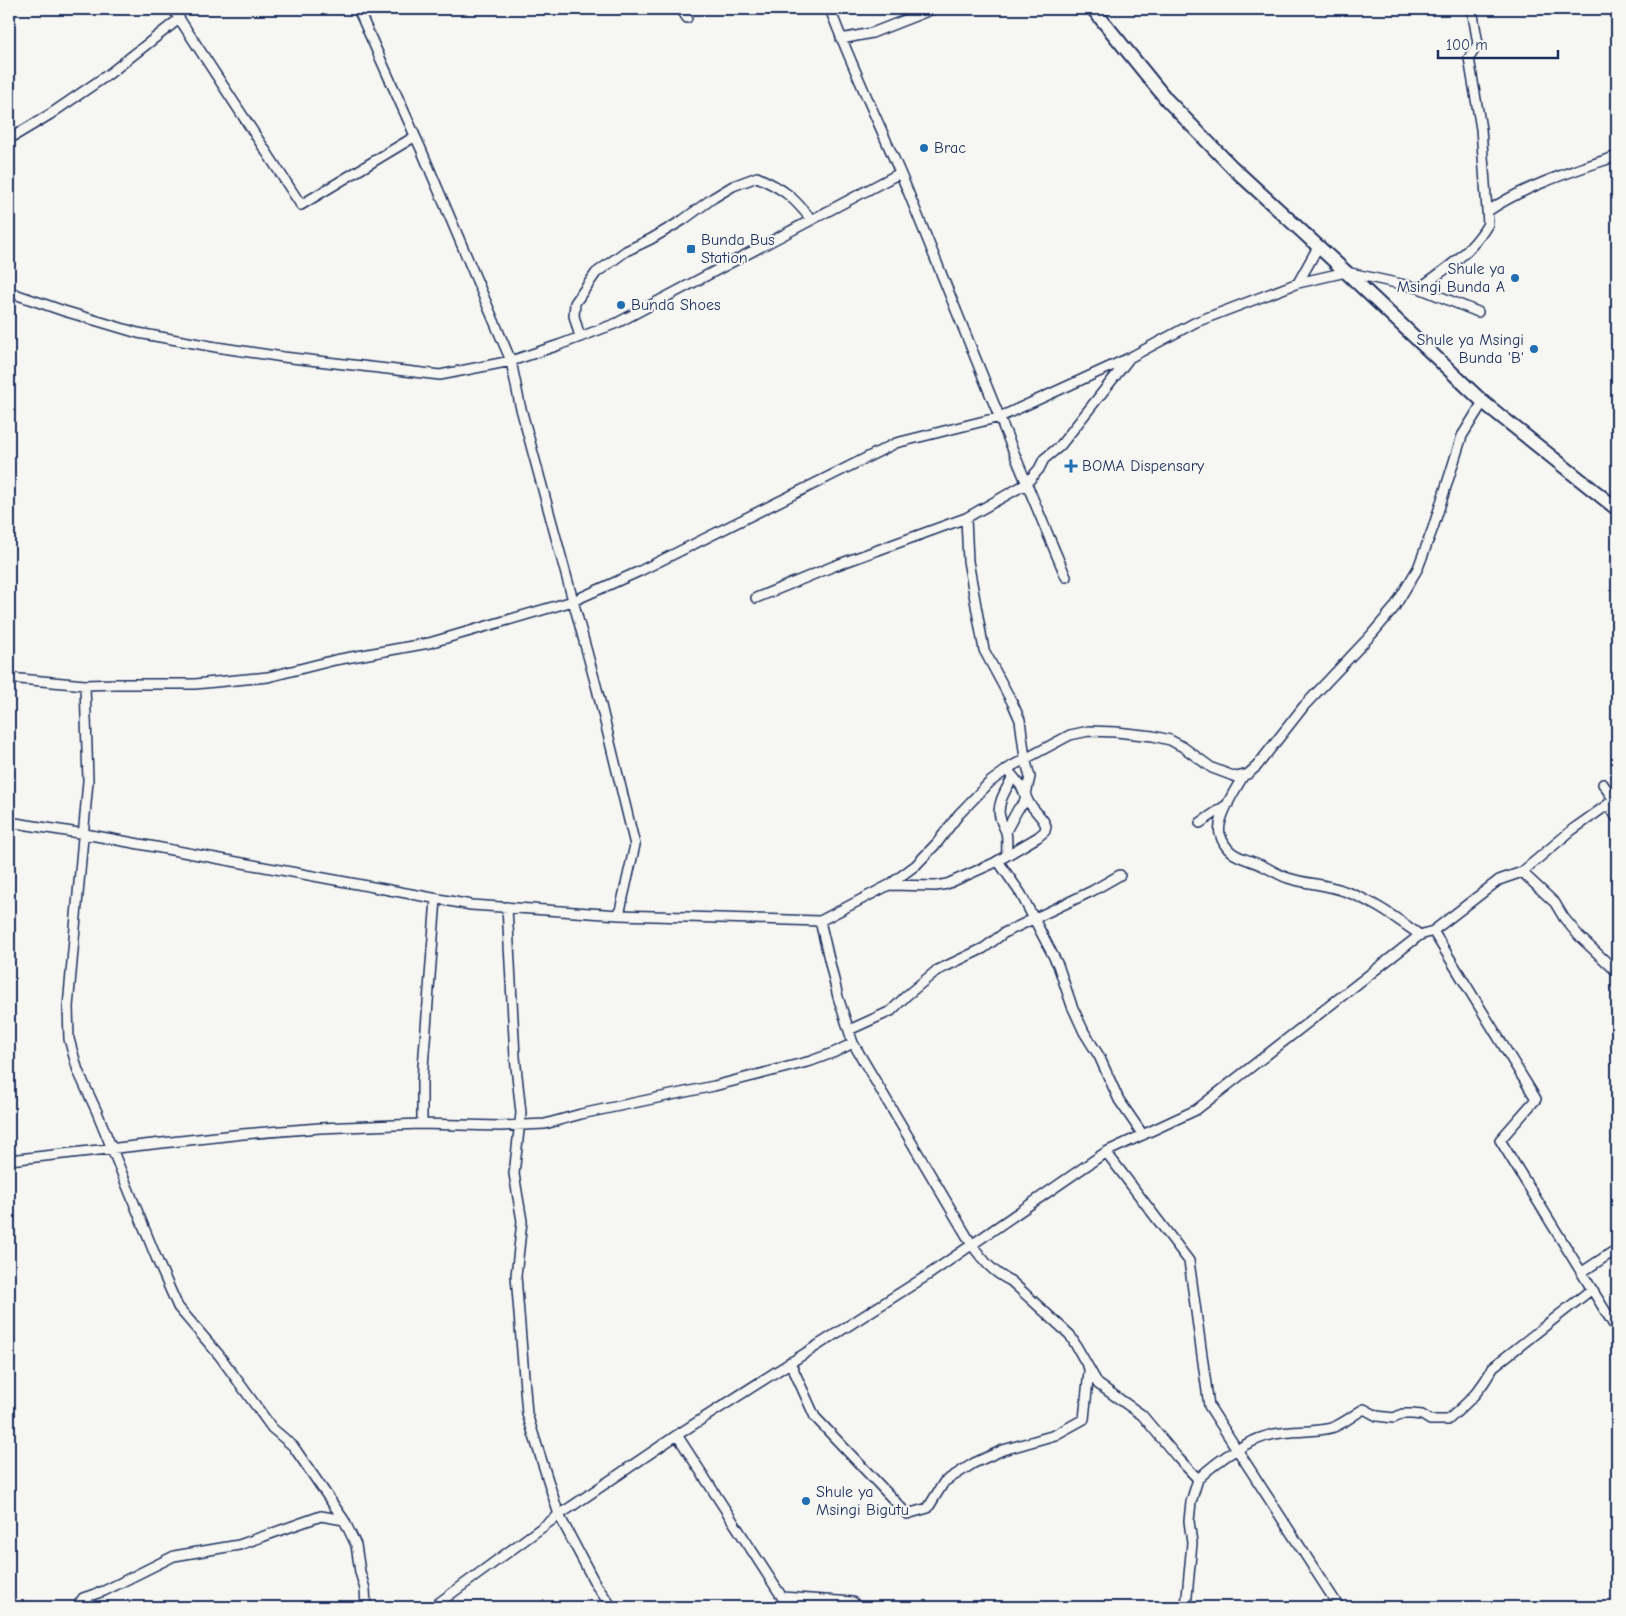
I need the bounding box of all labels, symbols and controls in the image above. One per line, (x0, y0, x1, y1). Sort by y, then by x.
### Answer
scale bar (1438, 28, 1558, 60)
text: 100 m (1446, 36, 1488, 54)
place label: Brac (934, 139, 966, 157)
marker: Brac (918, 142, 930, 154)
place label: Bunda Bus Station (701, 231, 775, 267)
marker: Bunda Bus Station (685, 243, 697, 255)
place label: Shule ya Msingi Bunda A (1397, 260, 1505, 296)
marker: Shule ya Msingi Bunda A (1509, 272, 1521, 284)
place label: Bunda Shoes (631, 296, 721, 314)
marker: Bunda Shoes (615, 299, 627, 311)
place label: Shule ya Msingi Bunda 'B' (1416, 331, 1524, 367)
marker: Shule ya Msingi Bunda 'B' (1528, 343, 1540, 355)
place label: BOMA Dispensary (1082, 457, 1205, 475)
marker: BOMA Dispensary (1064, 459, 1078, 473)
place label: Shule ya Msingi Bigutu (816, 1483, 909, 1519)
marker: Shule ya Msingi Bigutu (800, 1495, 812, 1507)

